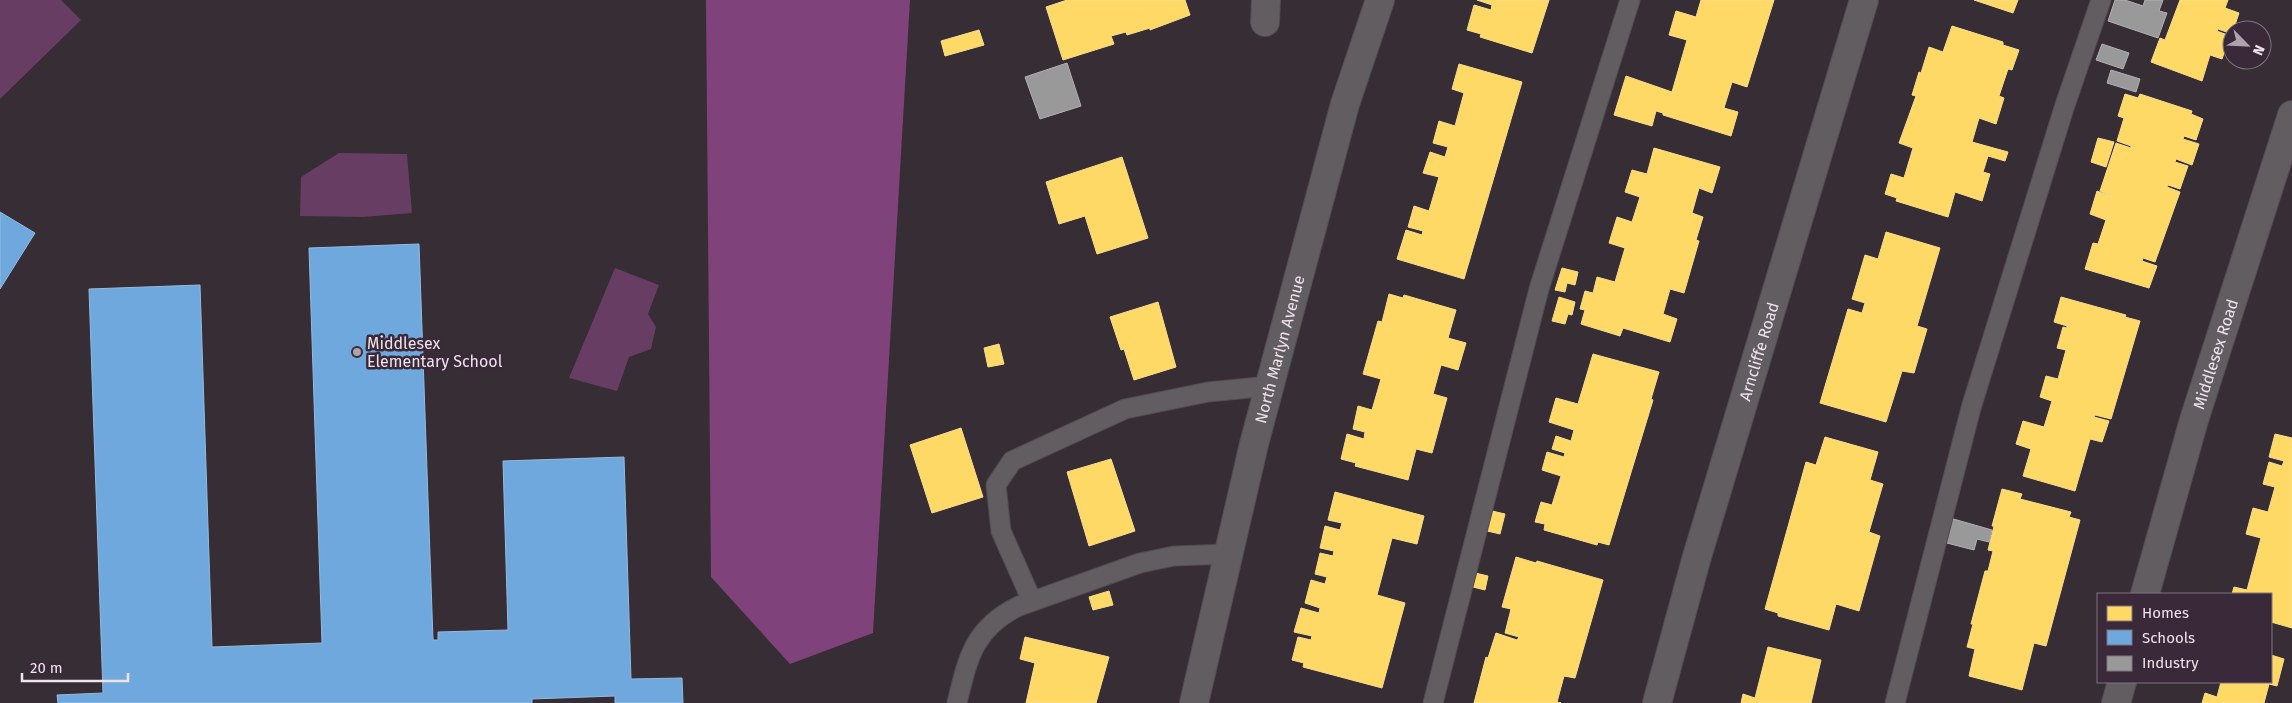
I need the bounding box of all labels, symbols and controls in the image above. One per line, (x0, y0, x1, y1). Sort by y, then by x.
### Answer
north arrow (2222, 20, 2272, 70)
text: N (2249, 42, 2268, 58)
street label: North Marlyn Avenue (1251, 273, 1309, 425)
street label: Middlesex Road (2189, 297, 2242, 412)
street label: Arncliffe Road (1735, 300, 1783, 403)
place label: Middlesex Elementary School (367, 334, 503, 371)
marker: Middlesex Elementary School (351, 346, 363, 358)
legend (2097, 593, 2272, 683)
text: Homes (2142, 604, 2189, 622)
text: Schools (2142, 629, 2195, 647)
scale bar (22, 650, 129, 682)
text: Industry (2142, 654, 2199, 672)
text: 20 m (30, 659, 63, 677)

